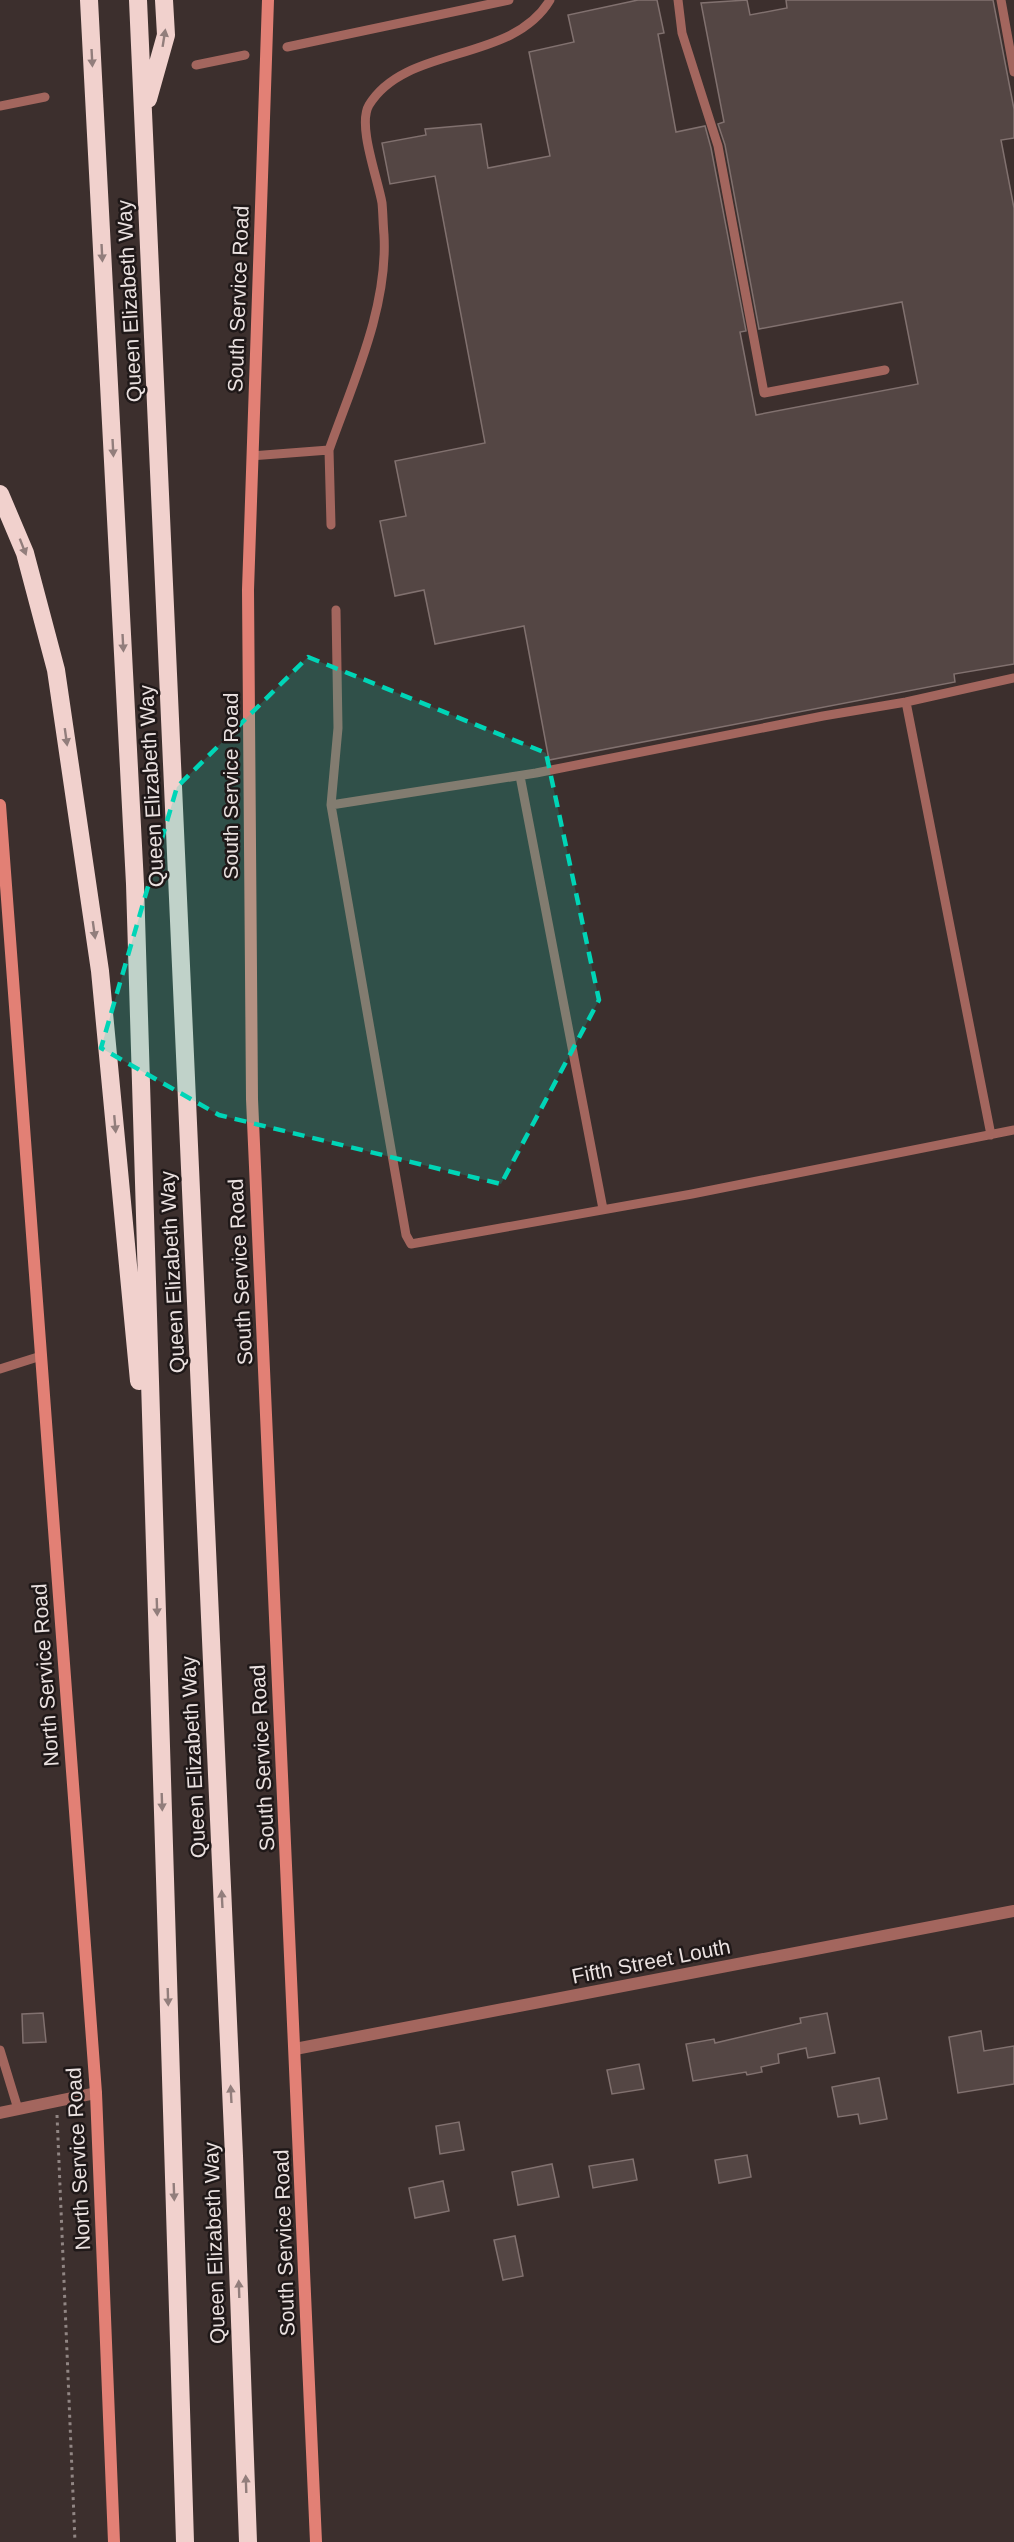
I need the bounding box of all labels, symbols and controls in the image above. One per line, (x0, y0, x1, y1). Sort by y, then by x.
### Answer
one-way arrow (159, 28, 168, 47)
one-way arrow (88, 49, 97, 68)
street label: Queen Elizabeth Way (112, 199, 146, 403)
street label: South Service Road (223, 205, 253, 393)
one-way arrow (98, 244, 107, 263)
one-way arrow (108, 438, 117, 457)
one-way arrow (18, 539, 28, 557)
one-way arrow (118, 633, 127, 652)
street label: Queen Elizabeth Way (134, 684, 168, 888)
street label: South Service Road (219, 693, 242, 879)
one-way arrow (61, 728, 70, 747)
one-way arrow (90, 921, 99, 940)
one-way arrow (110, 1115, 120, 1134)
street label: Queen Elizabeth Way (155, 1170, 189, 1374)
street label: South Service Road (224, 1178, 256, 1366)
street label: North Service Road (27, 1583, 63, 1767)
one-way arrow (152, 1598, 161, 1617)
street label: Queen Elizabeth Way (176, 1655, 210, 1859)
street label: South Service Road (246, 1664, 278, 1852)
one-way arrow (158, 1793, 167, 1812)
one-way arrow (218, 1890, 227, 1909)
street label: Fifth Street Louth (570, 1934, 732, 1988)
one-way arrow (163, 1988, 173, 2007)
street label: North Service Road (62, 2067, 94, 2251)
one-way arrow (226, 2084, 235, 2103)
street label: Queen Elizabeth Way (199, 2141, 229, 2345)
street label: South Service Road (269, 2149, 299, 2337)
one-way arrow (169, 2183, 179, 2202)
one-way arrow (234, 2279, 243, 2298)
one-way arrow (241, 2474, 250, 2493)

